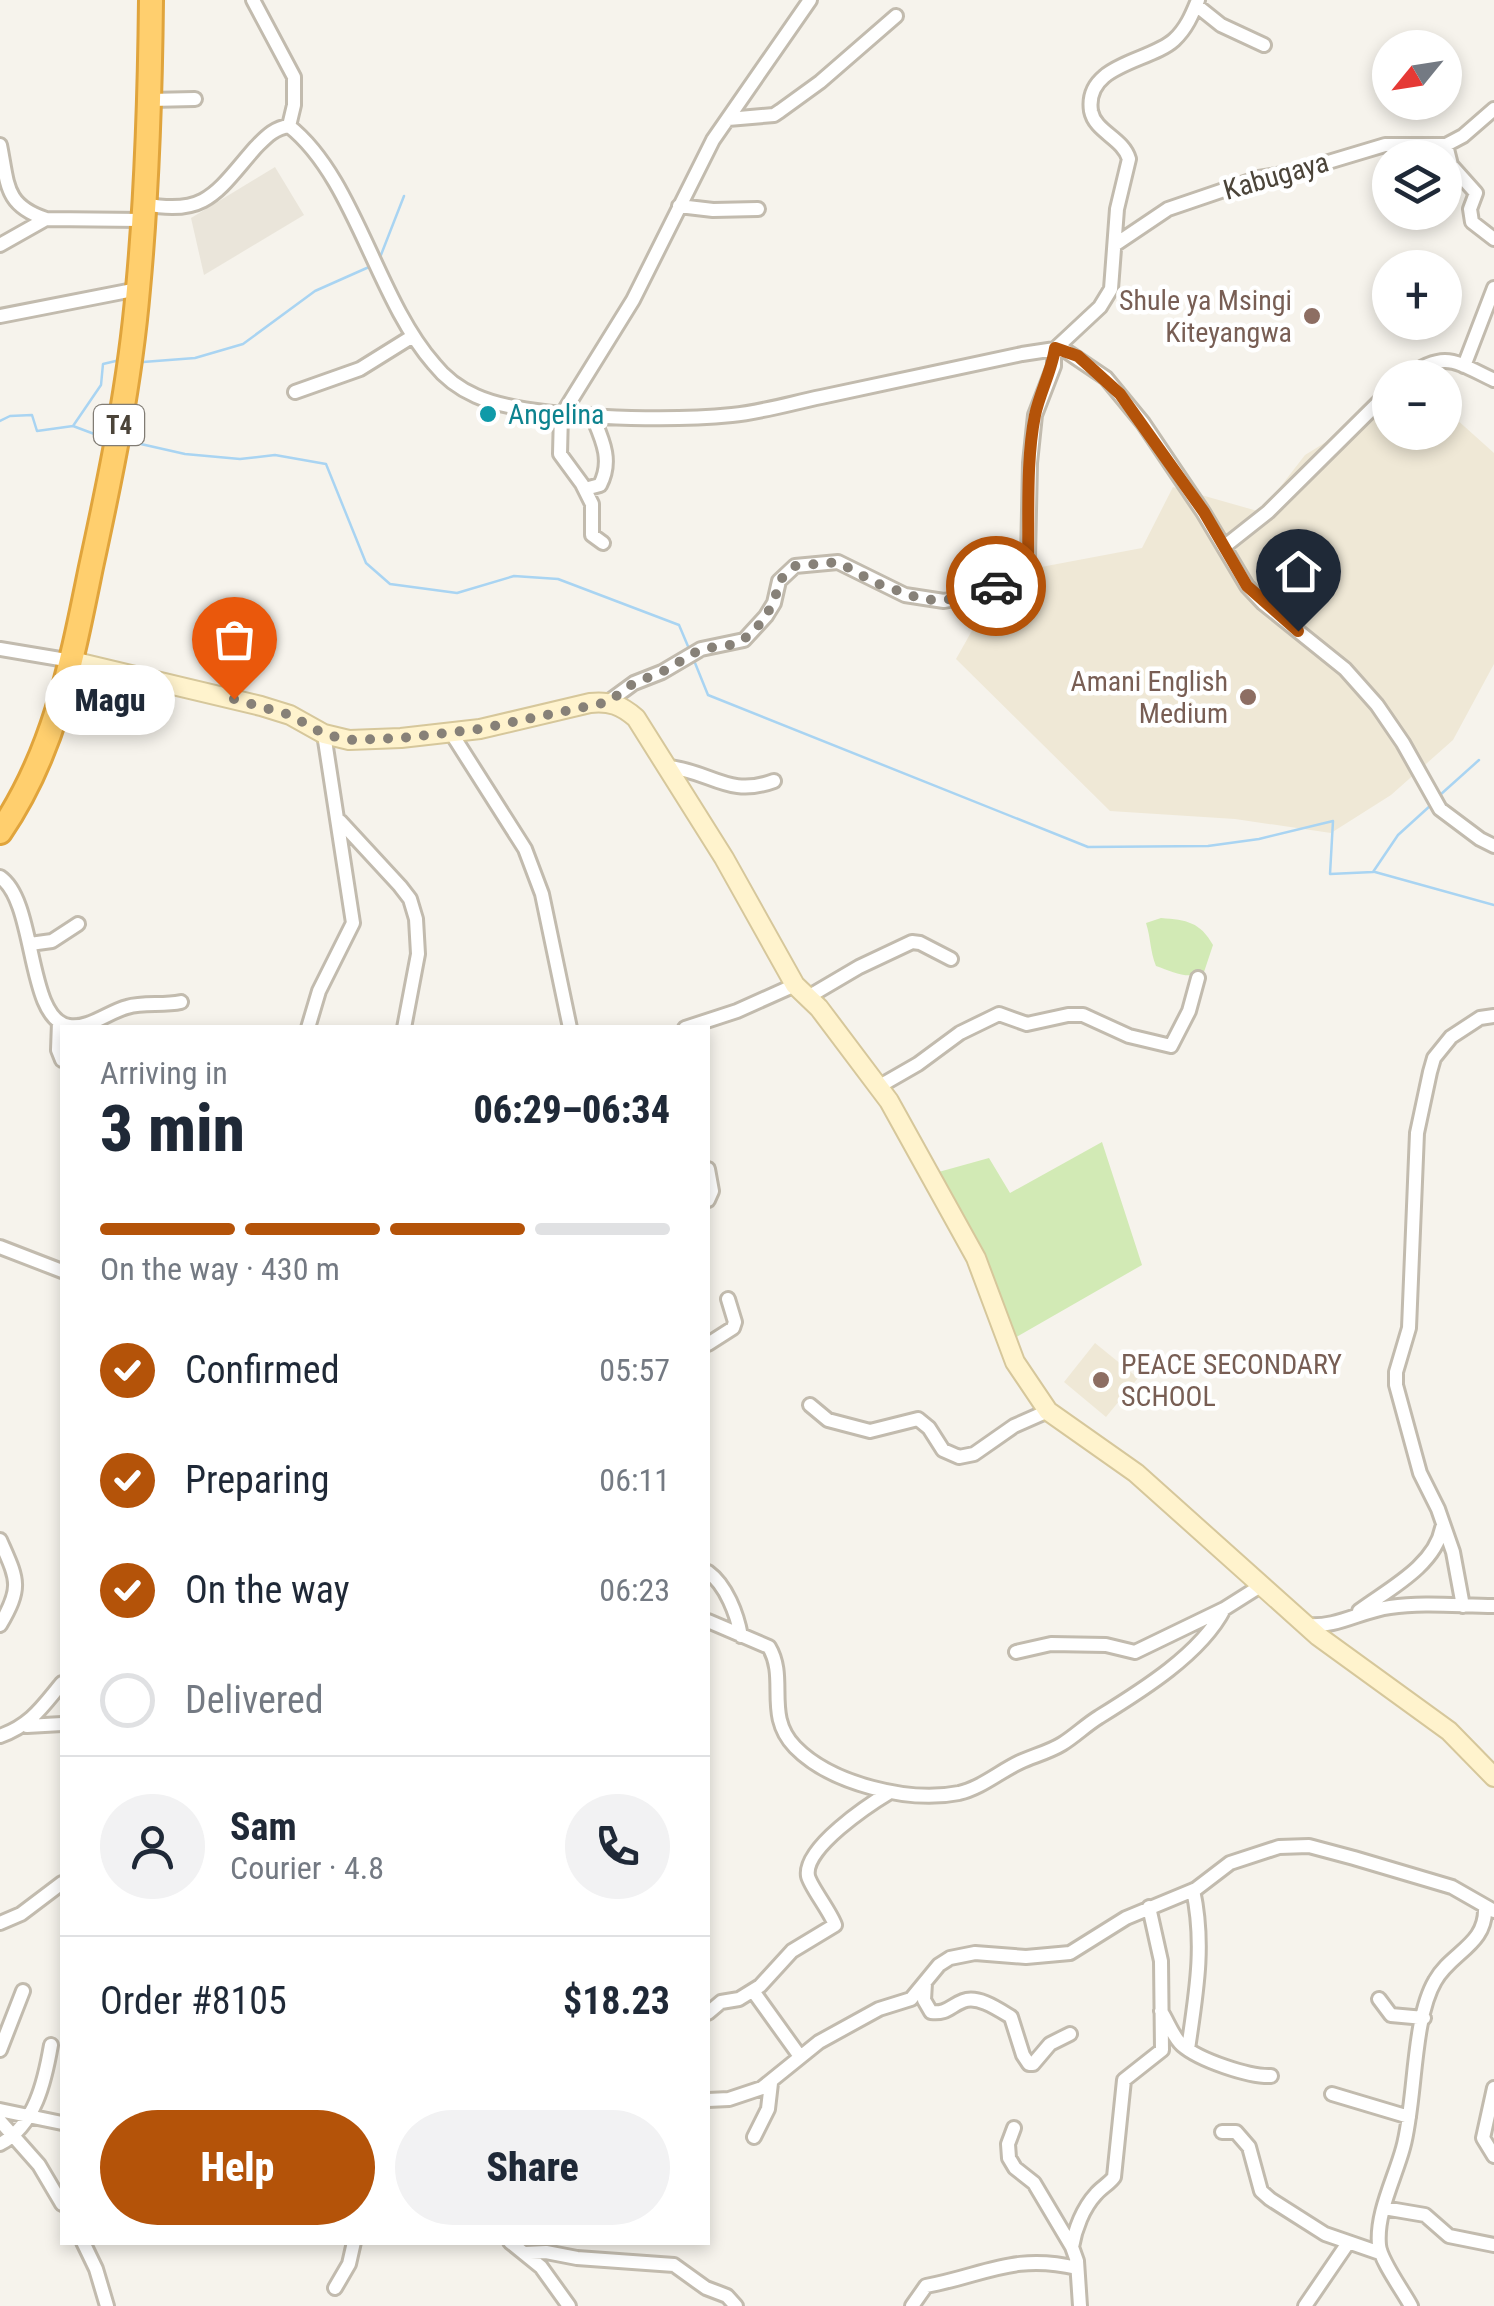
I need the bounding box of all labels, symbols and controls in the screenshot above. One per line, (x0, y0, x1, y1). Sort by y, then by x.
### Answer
north arrow (1372, 30, 1462, 120)
map controls (1372, 30, 1462, 450)
button: layers (1372, 140, 1462, 230)
street label: Kabugaya (1220, 145, 1332, 207)
button: + (1372, 250, 1462, 340)
place label: Shule ya Msingi Kiteyangwa (1119, 284, 1292, 349)
marker: Shule ya Msingi Kiteyangwa (1301, 305, 1323, 327)
button: − (1372, 360, 1462, 450)
place label: Angelina (508, 398, 604, 431)
marker: Angelina (477, 403, 499, 425)
road number: T4 (94, 405, 144, 445)
pin (1256, 529, 1341, 632)
courier (946, 536, 1046, 636)
icon: home (1271, 544, 1326, 599)
icon: car (969, 559, 1024, 614)
pin (192, 597, 277, 700)
icon: bag (207, 612, 262, 667)
callout: Magu (44, 664, 174, 734)
place label: Amani English Medium (1071, 665, 1228, 730)
text: Magu (74, 681, 146, 719)
marker: Amani English Medium (1237, 686, 1259, 708)
text: Arriving in (100, 1054, 228, 1092)
text: 06:29–06:34 (473, 1088, 670, 1132)
text: 3 min (100, 1091, 245, 1167)
text: On the way · 430 m (100, 1250, 340, 1288)
icon: check (100, 1343, 155, 1398)
text: Confirmed (185, 1348, 340, 1392)
place label: PEACE SECONDARY SCHOOL (1121, 1348, 1342, 1413)
text: 05:57 (599, 1351, 670, 1389)
marker: PEACE SECONDARY SCHOOL (1090, 1369, 1112, 1391)
icon: check (100, 1453, 155, 1508)
text: Preparing (185, 1458, 330, 1502)
text: 06:11 (599, 1461, 670, 1499)
icon: check (100, 1563, 155, 1618)
text: On the way (185, 1568, 350, 1612)
text: 06:23 (599, 1571, 670, 1609)
text: Delivered (185, 1678, 324, 1722)
button: person (100, 1794, 205, 1899)
button: phone (565, 1794, 670, 1899)
text: Sam (230, 1805, 297, 1849)
text: Courier · 4.8 (230, 1849, 384, 1887)
text: Order #8105 (100, 1979, 287, 2023)
text: $18.23 (563, 1979, 670, 2023)
button: Help (100, 2110, 375, 2225)
button: Share (395, 2110, 670, 2225)

